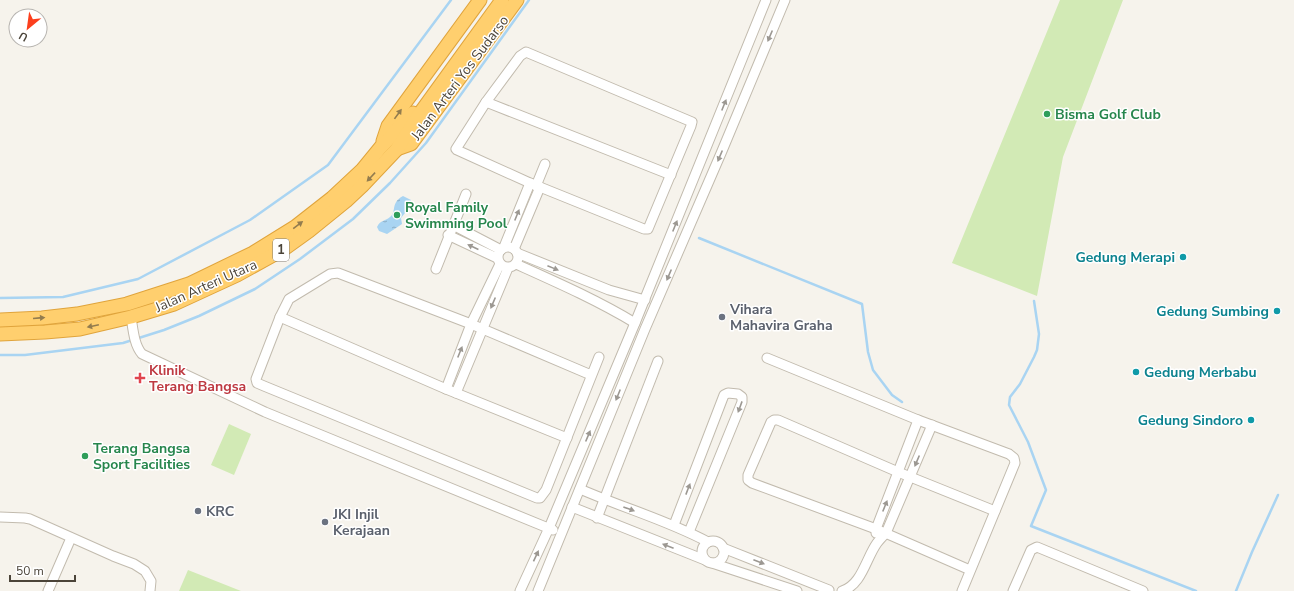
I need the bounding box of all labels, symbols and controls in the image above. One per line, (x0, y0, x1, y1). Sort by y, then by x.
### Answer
north arrow (8, 8, 48, 48)
street label: Jalan Arteri Yos Sudarso (406, 12, 513, 145)
text: U (16, 28, 31, 45)
one-way arrow (767, 30, 773, 42)
one-way arrow (721, 99, 727, 111)
place label: Bisma Golf Club (1055, 105, 1161, 124)
one-way arrow (393, 108, 402, 119)
marker: Bisma Golf Club (1042, 109, 1052, 119)
one-way arrow (717, 150, 723, 162)
one-way arrow (366, 172, 376, 182)
place label: Royal Family Swimming Pool (405, 198, 508, 233)
marker: Royal Family Swimming Pool (392, 210, 402, 220)
one-way arrow (514, 210, 520, 221)
one-way arrow (672, 219, 678, 231)
one-way arrow (293, 221, 304, 229)
road number: 1 (273, 239, 289, 261)
one-way arrow (466, 243, 478, 249)
place label: Gedung Merapi (1075, 248, 1175, 267)
marker: Gedung Merapi (1178, 252, 1188, 262)
street label: Jalan Arteri Utara (151, 255, 260, 317)
one-way arrow (548, 265, 560, 271)
one-way arrow (665, 270, 671, 282)
one-way arrow (490, 298, 496, 309)
place label: Vihara Mahavira Graha (729, 300, 833, 335)
place label: Gedung Sumbing (1156, 302, 1269, 321)
marker: Gedung Sumbing (1272, 306, 1282, 316)
marker: Vihara Mahavira Graha (717, 312, 727, 322)
one-way arrow (33, 315, 45, 322)
one-way arrow (87, 323, 99, 329)
one-way arrow (457, 347, 463, 358)
place label: Klinik Terang Bangsa (149, 361, 246, 396)
place label: Gedung Merbabu (1144, 363, 1257, 382)
marker: Gedung Merbabu (1131, 367, 1141, 377)
marker: Klinik Terang Bangsa (134, 372, 146, 384)
one-way arrow (615, 390, 621, 402)
one-way arrow (736, 401, 742, 413)
place label: Gedung Sindoro (1138, 411, 1243, 430)
marker: Gedung Sindoro (1246, 415, 1256, 425)
one-way arrow (585, 430, 591, 442)
place label: Terang Bangsa Sport Facilities (93, 439, 190, 474)
marker: Terang Bangsa Sport Facilities (80, 451, 90, 461)
one-way arrow (914, 456, 920, 467)
one-way arrow (685, 482, 691, 494)
one-way arrow (883, 499, 889, 511)
place label: KRC (206, 502, 235, 521)
place label: JKI Injil Kerajaan (332, 505, 390, 540)
marker: KRC (193, 506, 203, 516)
one-way arrow (624, 506, 636, 512)
marker: JKI Injil Kerajaan (320, 517, 330, 527)
one-way arrow (662, 542, 674, 548)
one-way arrow (533, 550, 539, 561)
scale bar (10, 557, 75, 583)
one-way arrow (754, 559, 766, 565)
text: 50 m (16, 563, 44, 579)

